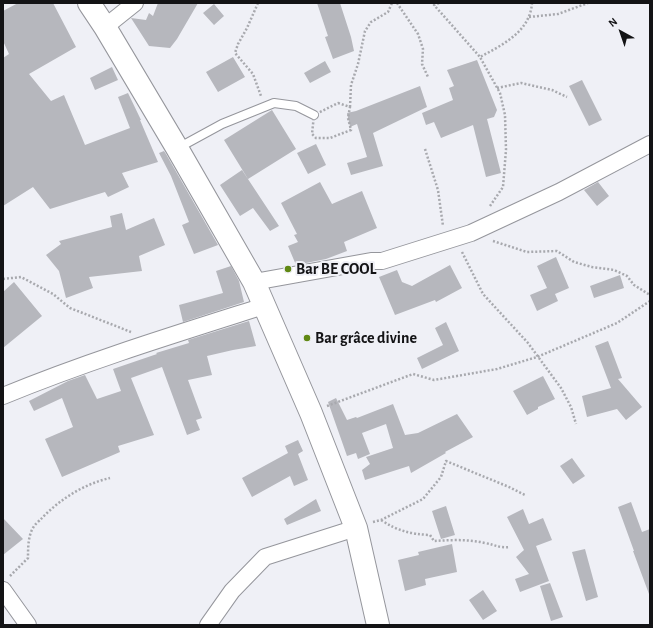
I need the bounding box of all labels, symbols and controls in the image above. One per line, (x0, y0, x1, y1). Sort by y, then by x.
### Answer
north arrow (601, 12, 641, 52)
text: N (606, 16, 619, 29)
place label: Bar BE COOL (296, 259, 376, 279)
marker: Bar BE COOL (283, 264, 293, 274)
place label: Bar grâce divine (315, 328, 417, 348)
marker: Bar grâce divine (302, 333, 312, 343)

